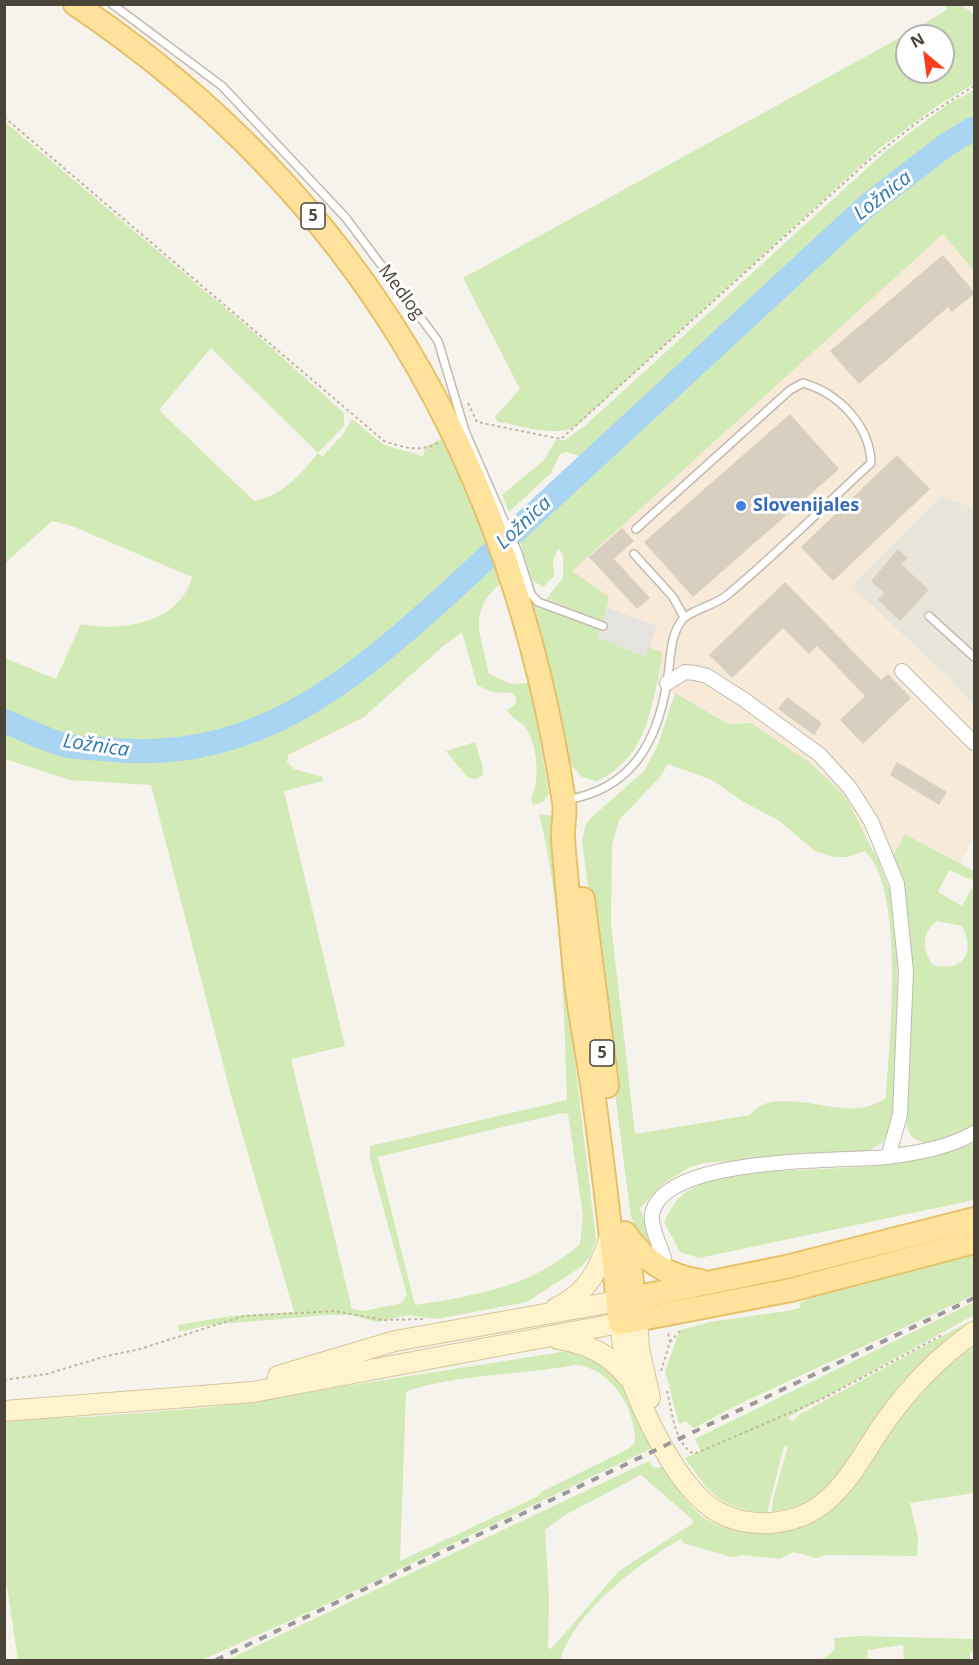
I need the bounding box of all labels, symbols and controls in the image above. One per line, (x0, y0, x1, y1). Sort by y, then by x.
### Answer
north arrow (895, 24, 955, 84)
text: N (906, 27, 928, 53)
water label: Ložnica (849, 166, 917, 226)
road number: 5 (301, 203, 325, 229)
street label: Medlog (374, 261, 428, 323)
water label: Ložnica (491, 491, 557, 555)
place label: Slovenijales (753, 495, 859, 517)
marker: Slovenijales (734, 499, 748, 513)
water label: Ložnica (61, 729, 131, 763)
road number: 5 (590, 1040, 614, 1066)

